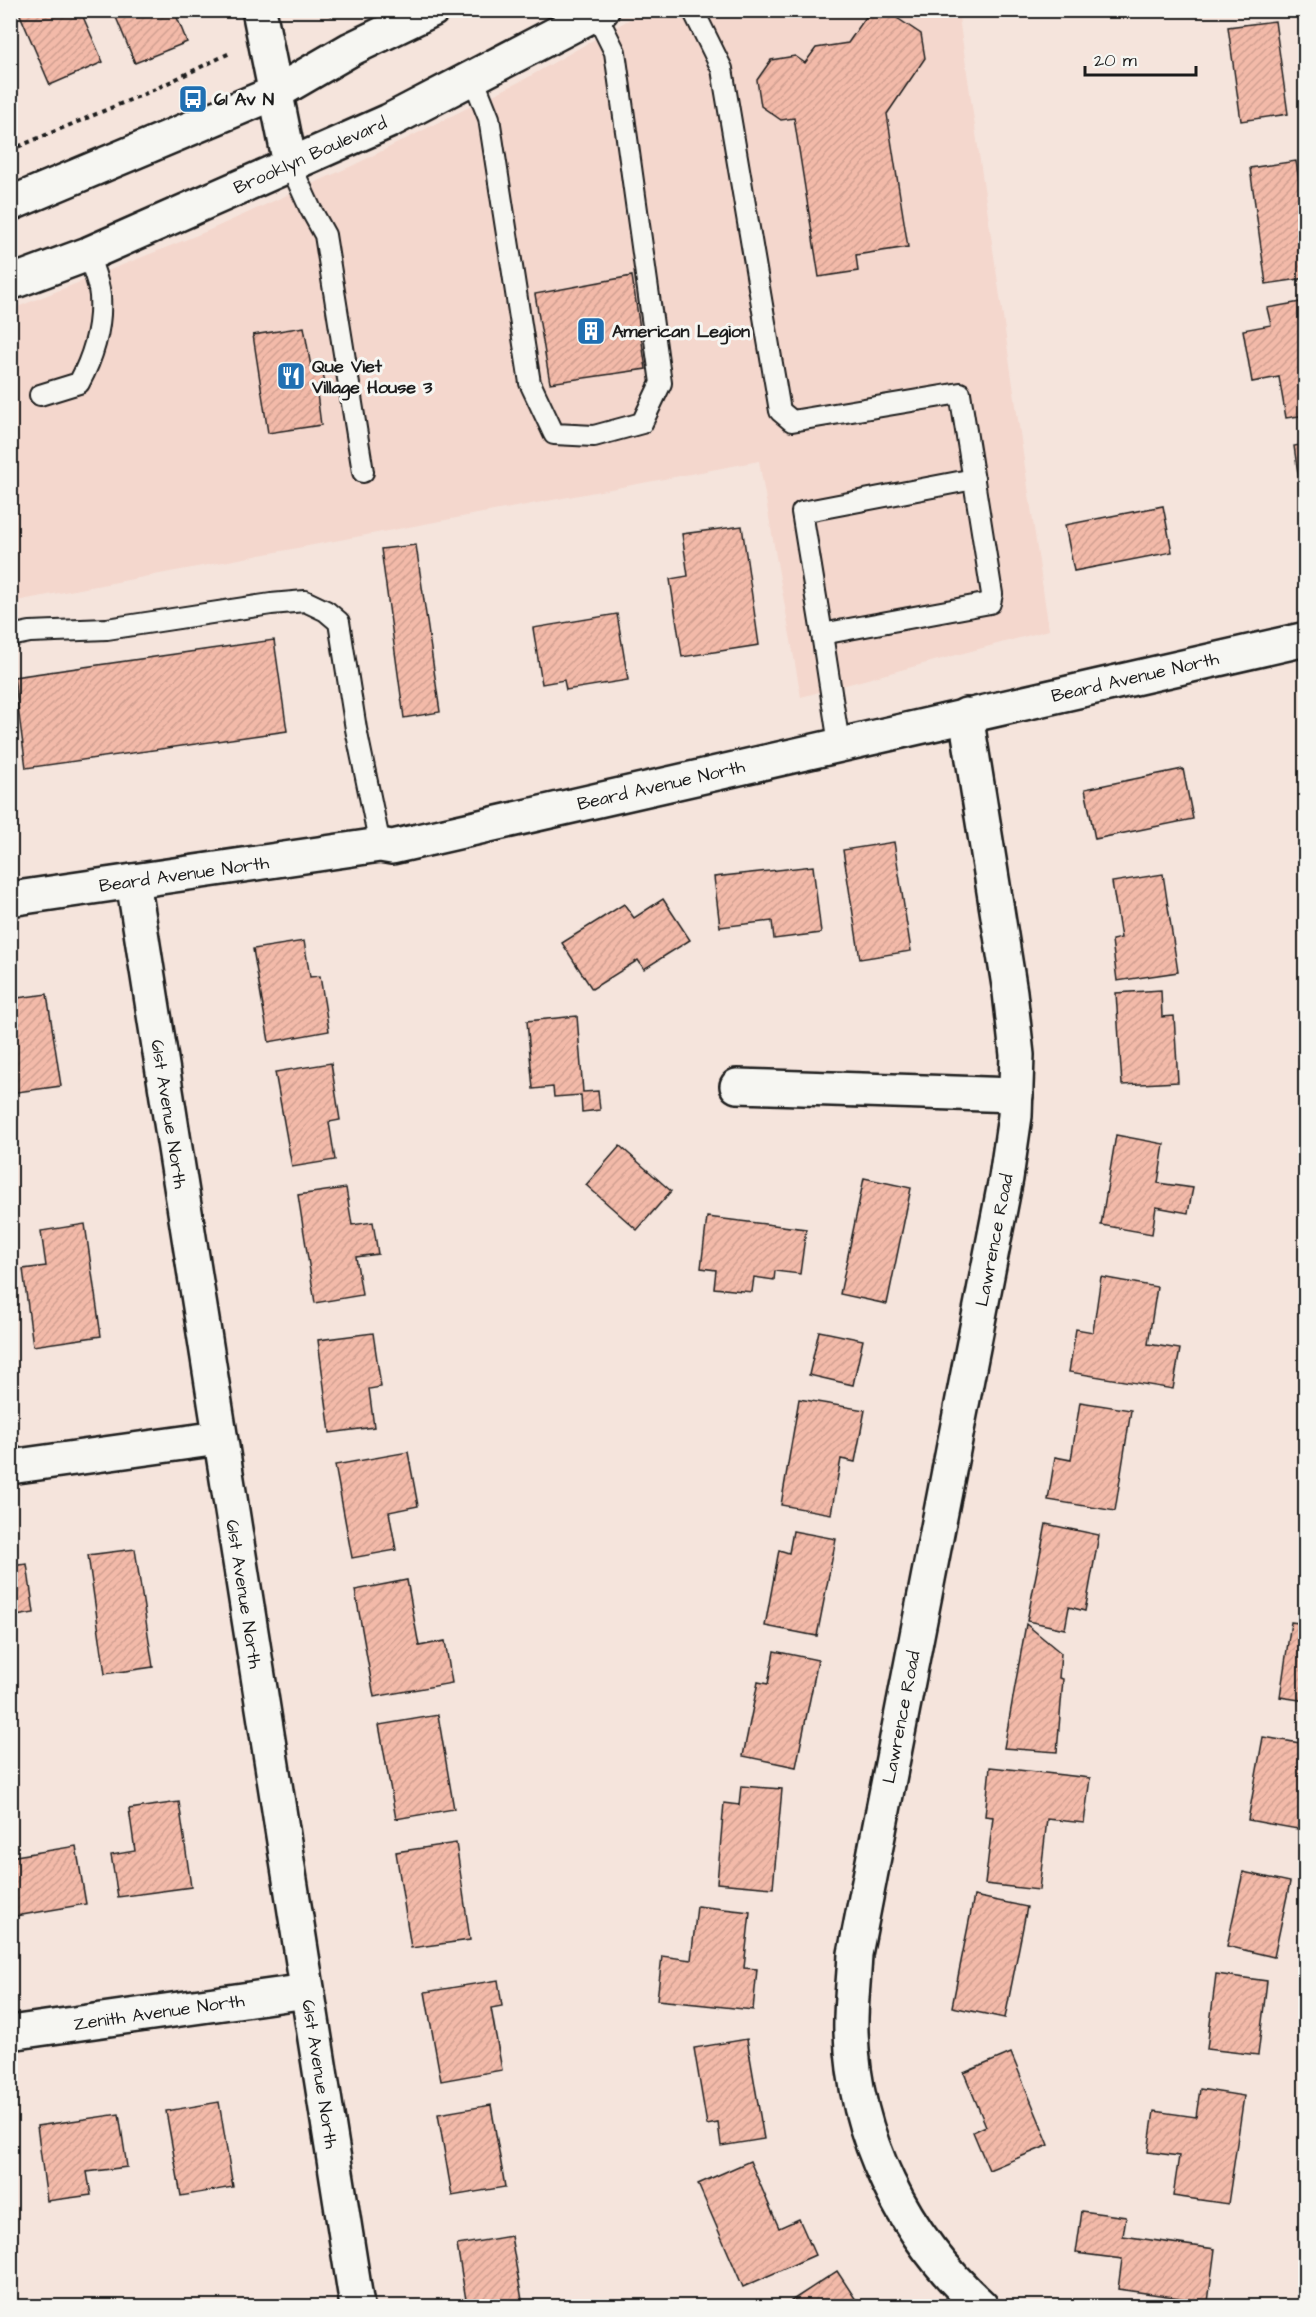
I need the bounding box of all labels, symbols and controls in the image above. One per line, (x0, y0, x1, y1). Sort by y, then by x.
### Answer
scale bar (1085, 39, 1196, 77)
text: 20 m (1094, 48, 1137, 73)
bus stop icon: 61 Av N (177, 83, 209, 115)
place label: 61 Av N (214, 87, 275, 112)
street label: Brooklyn Boulevard (230, 110, 391, 201)
building icon: American Legion (575, 315, 607, 347)
place label: American Legion (612, 319, 750, 345)
place label: Que Viet Village House 3 (311, 354, 433, 401)
restaurant icon: Que Viet Village House 3 (275, 360, 307, 392)
street label: Beard Avenue North (1049, 646, 1221, 709)
street label: Beard Avenue North (575, 754, 747, 817)
street label: Beard Avenue North (98, 850, 271, 899)
street label: 61st Avenue North (144, 1038, 193, 1190)
street label: Lawrence Road (969, 1172, 1020, 1309)
street label: 61st Avenue North (219, 1518, 268, 1670)
street label: Lawrence Road (876, 1649, 927, 1786)
street label: Zenith Avenue North (72, 1988, 246, 2037)
street label: 61st Avenue North (295, 1998, 344, 2150)

